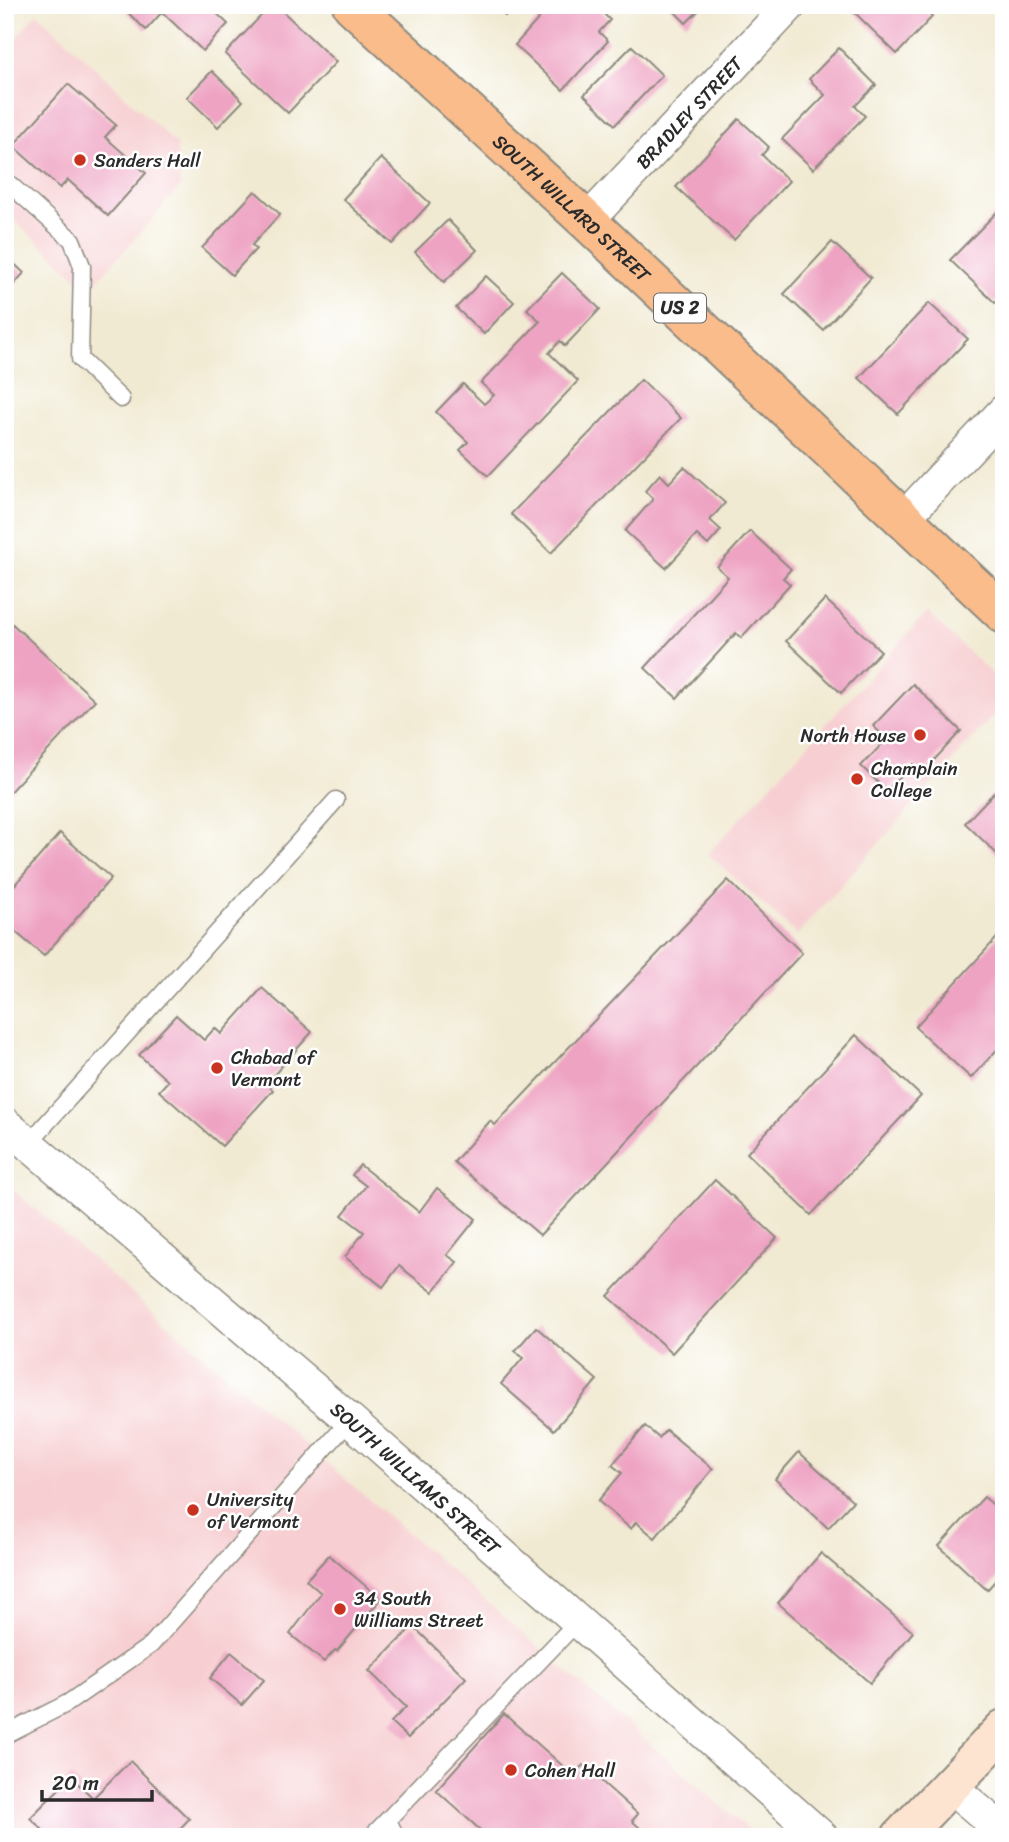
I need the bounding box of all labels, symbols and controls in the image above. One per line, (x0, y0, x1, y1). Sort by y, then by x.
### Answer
street label: BRADLEY STREET (627, 47, 752, 177)
street label: SOUTH WILLARD STREET (485, 125, 660, 291)
place label: Sanders Hall (94, 144, 201, 177)
marker: Sanders Hall (72, 152, 88, 168)
road number: US 2 (654, 294, 706, 322)
place label: North House (800, 719, 906, 752)
marker: North House (912, 727, 928, 743)
place label: Champlain College (871, 752, 957, 807)
marker: Champlain College (849, 771, 865, 787)
place label: Chabad of Vermont (231, 1041, 317, 1096)
marker: Chabad of Vermont (209, 1060, 225, 1076)
street label: SOUTH WILLIAMS STREET (323, 1393, 509, 1564)
place label: University of Vermont (207, 1483, 300, 1538)
marker: University of Vermont (185, 1502, 201, 1518)
place label: 34 South Williams Street (354, 1582, 484, 1637)
marker: 34 South Williams Street (332, 1601, 348, 1617)
place label: Cohen Hall (525, 1754, 616, 1787)
scale bar (42, 1758, 152, 1802)
marker: Cohen Hall (503, 1762, 519, 1778)
text: 20 m (52, 1764, 99, 1802)

